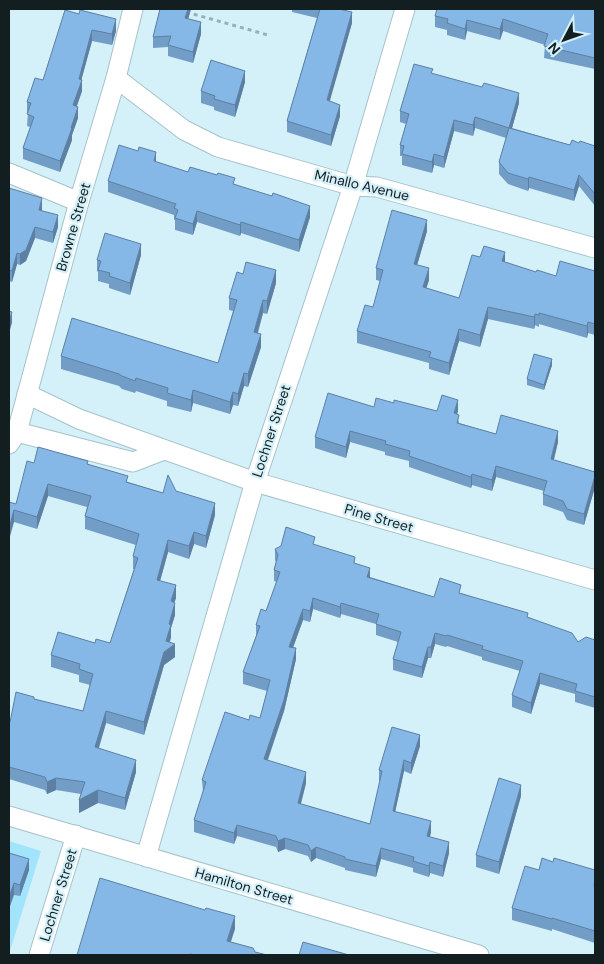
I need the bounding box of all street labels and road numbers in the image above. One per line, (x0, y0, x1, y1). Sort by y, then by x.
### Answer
street label: Minallo Avenue (313, 165, 411, 205)
street label: Browne Street (52, 181, 94, 273)
street label: Lochner Street (248, 383, 294, 479)
street label: Pine Street (342, 500, 416, 536)
street label: Lochner Street (35, 846, 81, 944)
street label: Hamilton Street (193, 863, 295, 909)

